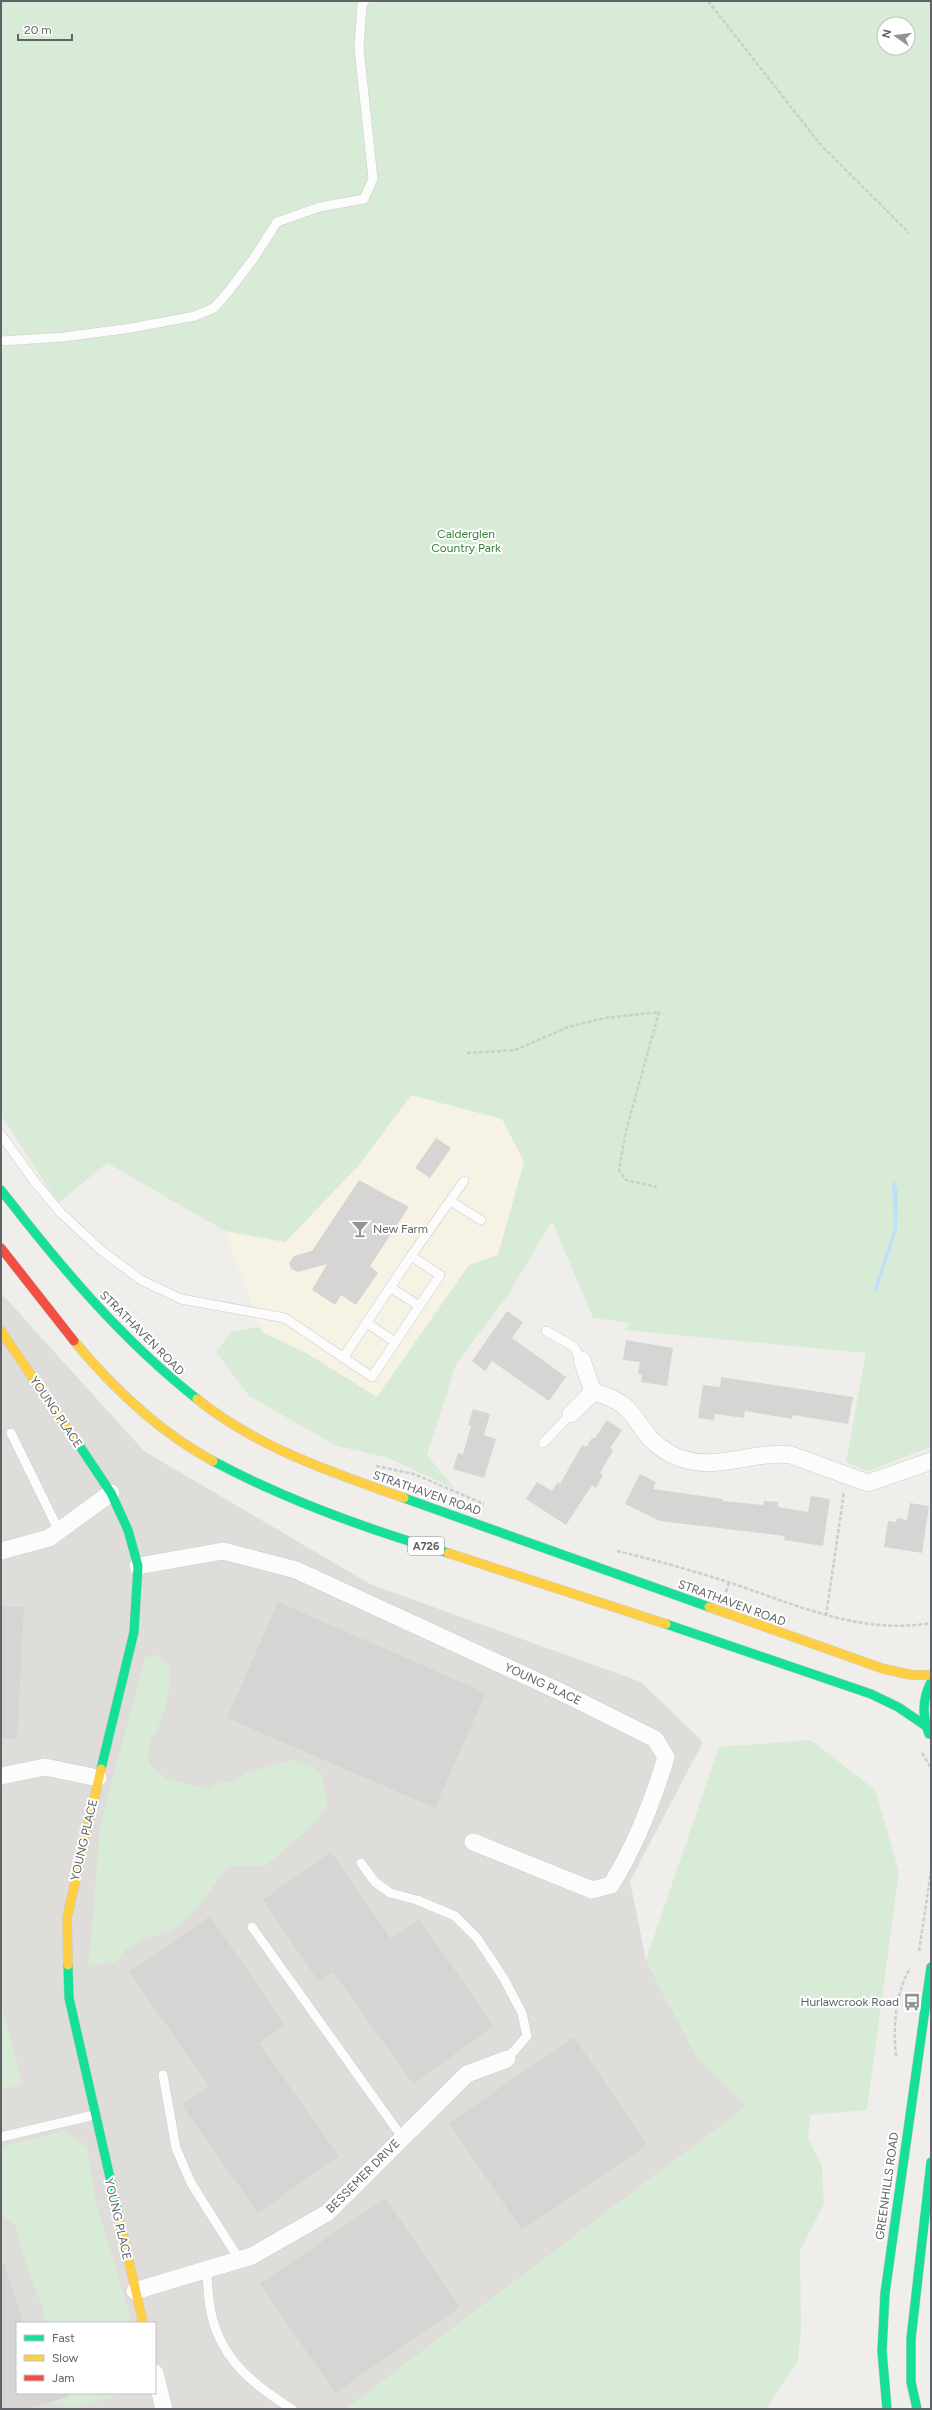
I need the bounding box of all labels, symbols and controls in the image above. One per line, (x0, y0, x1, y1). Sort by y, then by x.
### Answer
scale bar (18, 16, 72, 42)
north arrow (876, 16, 916, 56)
text: 20 m (24, 23, 52, 37)
text: N (879, 28, 894, 39)
park label: Calderglen Country Park (431, 527, 501, 555)
bar icon: New Farm (350, 1219, 370, 1239)
place label: New Farm (373, 1222, 428, 1236)
street label: STRATHAVEN ROAD (97, 1288, 187, 1378)
street label: YOUNG PLACE (27, 1374, 85, 1450)
street label: STRATHAVEN ROAD (371, 1468, 483, 1518)
road number: A726 (408, 1537, 444, 1555)
street label: STRATHAVEN ROAD (676, 1577, 788, 1629)
street label: YOUNG PLACE (502, 1660, 584, 1708)
street label: YOUNG PLACE (68, 1798, 100, 1882)
bus stop icon: Hurlawcrook Road (902, 1992, 922, 2012)
place label: Hurlawcrook Road (800, 1995, 899, 2009)
street label: GREENHILLS ROAD (873, 2131, 901, 2241)
street label: BESSEMER DRIVE (323, 2136, 403, 2216)
street label: YOUNG PLACE (102, 2177, 134, 2261)
legend (16, 2322, 156, 2394)
text: Fast (52, 2331, 75, 2345)
text: Slow (52, 2351, 79, 2365)
text: Jam (52, 2371, 75, 2385)

